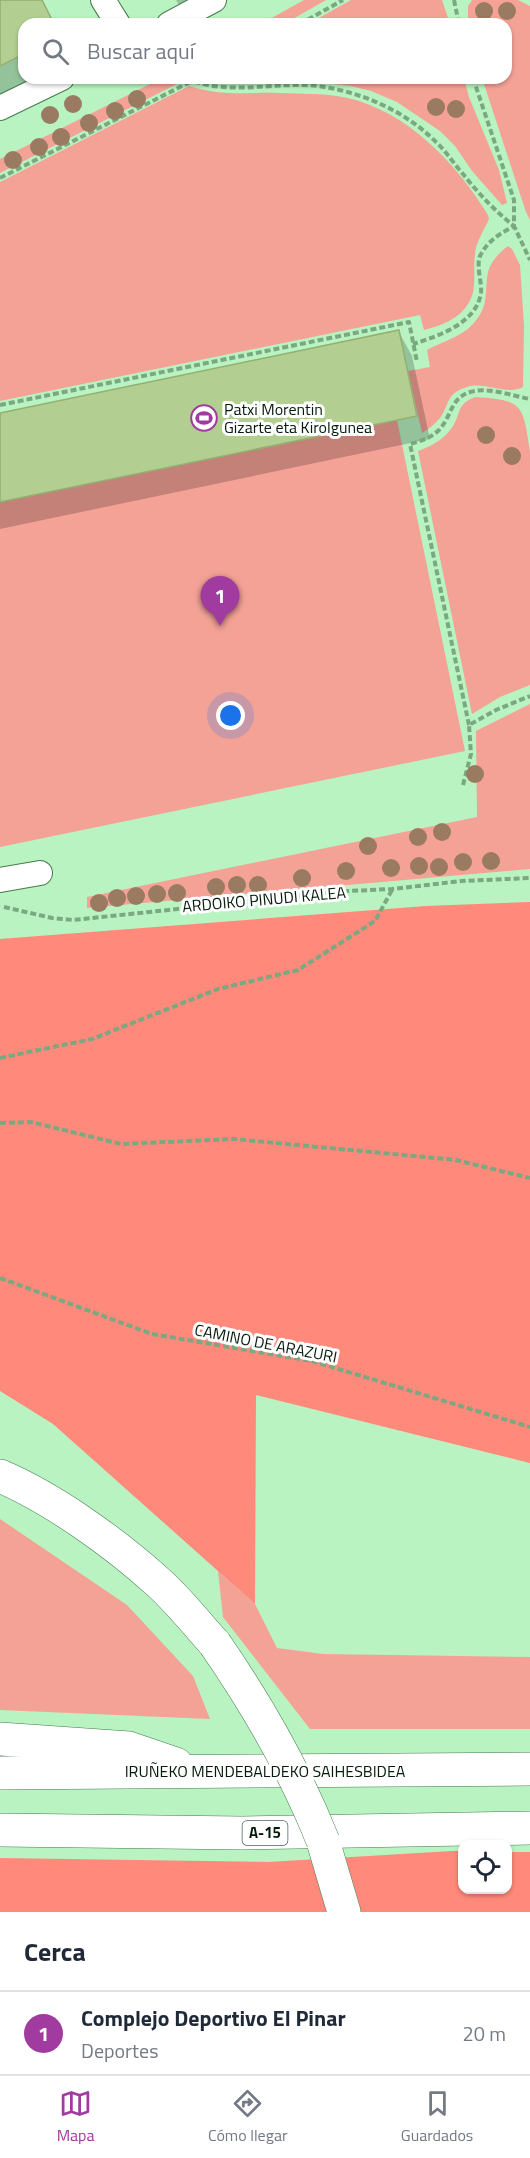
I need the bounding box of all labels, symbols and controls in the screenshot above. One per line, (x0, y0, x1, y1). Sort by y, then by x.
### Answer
search box (18, 18, 512, 84)
text: Buscar aquí (87, 34, 195, 68)
icon: search (39, 35, 72, 68)
place label: Patxi Morentin Gizarte eta Kirolgunea (224, 397, 372, 439)
sports icon: Patxi Morentin Gizarte eta Kirolgunea (189, 403, 219, 433)
pin: 1 (200, 576, 240, 626)
your location (216, 701, 245, 730)
street label: ARDOIKO PINUDI KALEA (181, 880, 347, 918)
street label: CAMINO DE ARAZURI (193, 1317, 339, 1369)
street label: IRUÑEKO MENDEBALDEKO SAIHESBIDEA (125, 1759, 406, 1783)
road number: A-15 (242, 1821, 288, 1845)
map controls (458, 1840, 512, 1894)
button: locate (458, 1840, 512, 1894)
text: Cerca (24, 1932, 86, 1971)
text: Complejo Deportivo El Pinar (81, 2001, 346, 2035)
text: 1 (38, 2018, 49, 2049)
text: 20 m (462, 2018, 506, 2049)
text: Deportes (81, 2035, 158, 2066)
tab: Mapa (57, 2087, 95, 2147)
tab: Cómo llegar (208, 2087, 287, 2147)
tab: Guardados (401, 2087, 473, 2147)

